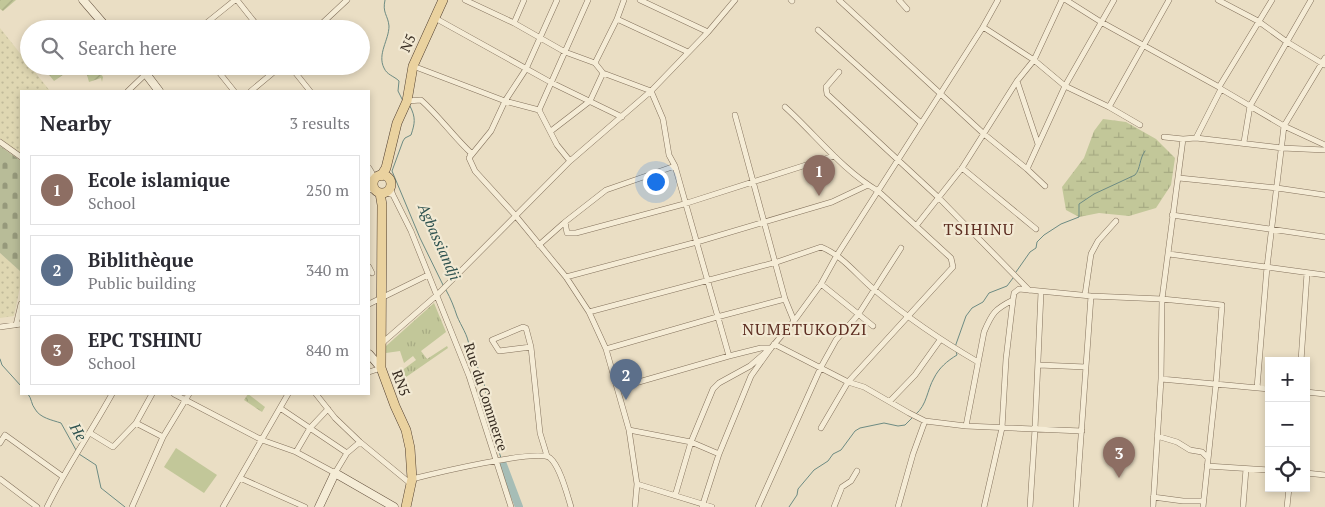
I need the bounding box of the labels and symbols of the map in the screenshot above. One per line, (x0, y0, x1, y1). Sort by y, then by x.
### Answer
street label: N5 (395, 31, 420, 55)
pin: 1 (803, 155, 835, 196)
your location (643, 169, 669, 195)
water label: Agbassiandji (414, 199, 466, 284)
district label: TSIHINU (944, 218, 1014, 240)
district label: NUMETUKODZI (742, 318, 868, 340)
street label: Rue du Commerce (460, 340, 513, 453)
pin: 2 (610, 359, 642, 400)
street label: RN5 (388, 367, 415, 399)
water label: He (65, 418, 92, 444)
pin: 3 (1103, 437, 1135, 478)

